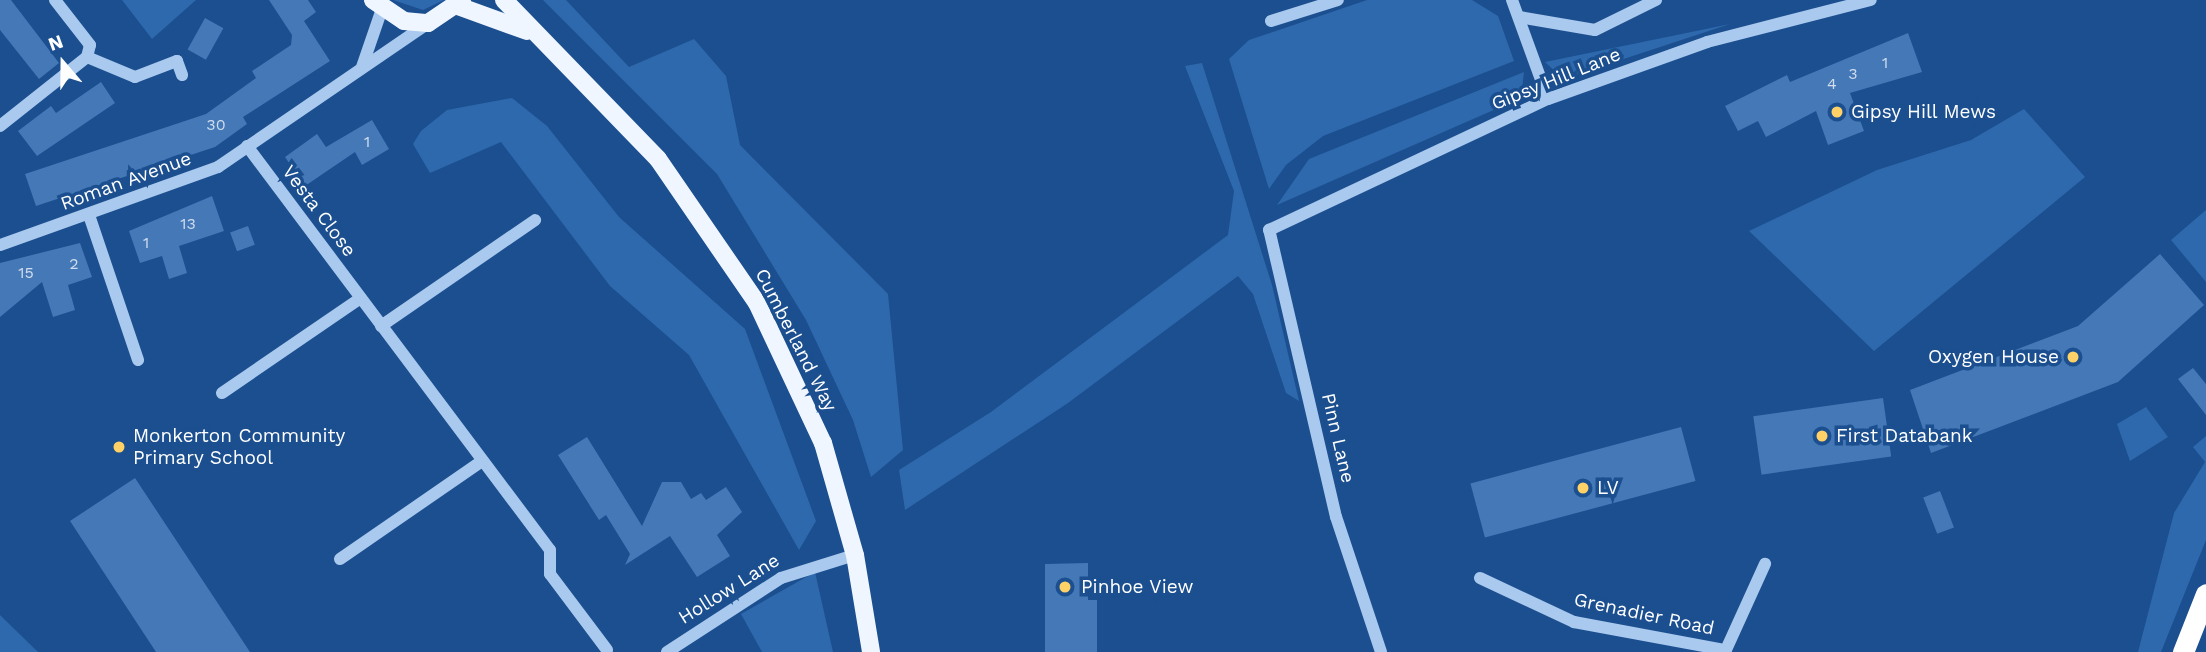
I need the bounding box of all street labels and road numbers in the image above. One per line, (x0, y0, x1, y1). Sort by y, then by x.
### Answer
street label: Gipsy Hill Lane (1488, 43, 1624, 115)
street label: Roman Avenue (57, 147, 195, 215)
street label: Vesta Close (277, 161, 361, 261)
street label: Cumberland Way (750, 265, 842, 415)
street label: Pinn Lane (1317, 391, 1359, 485)
street label: Hollow Lane (674, 549, 784, 629)
street label: Grenadier Road (1572, 588, 1716, 640)

